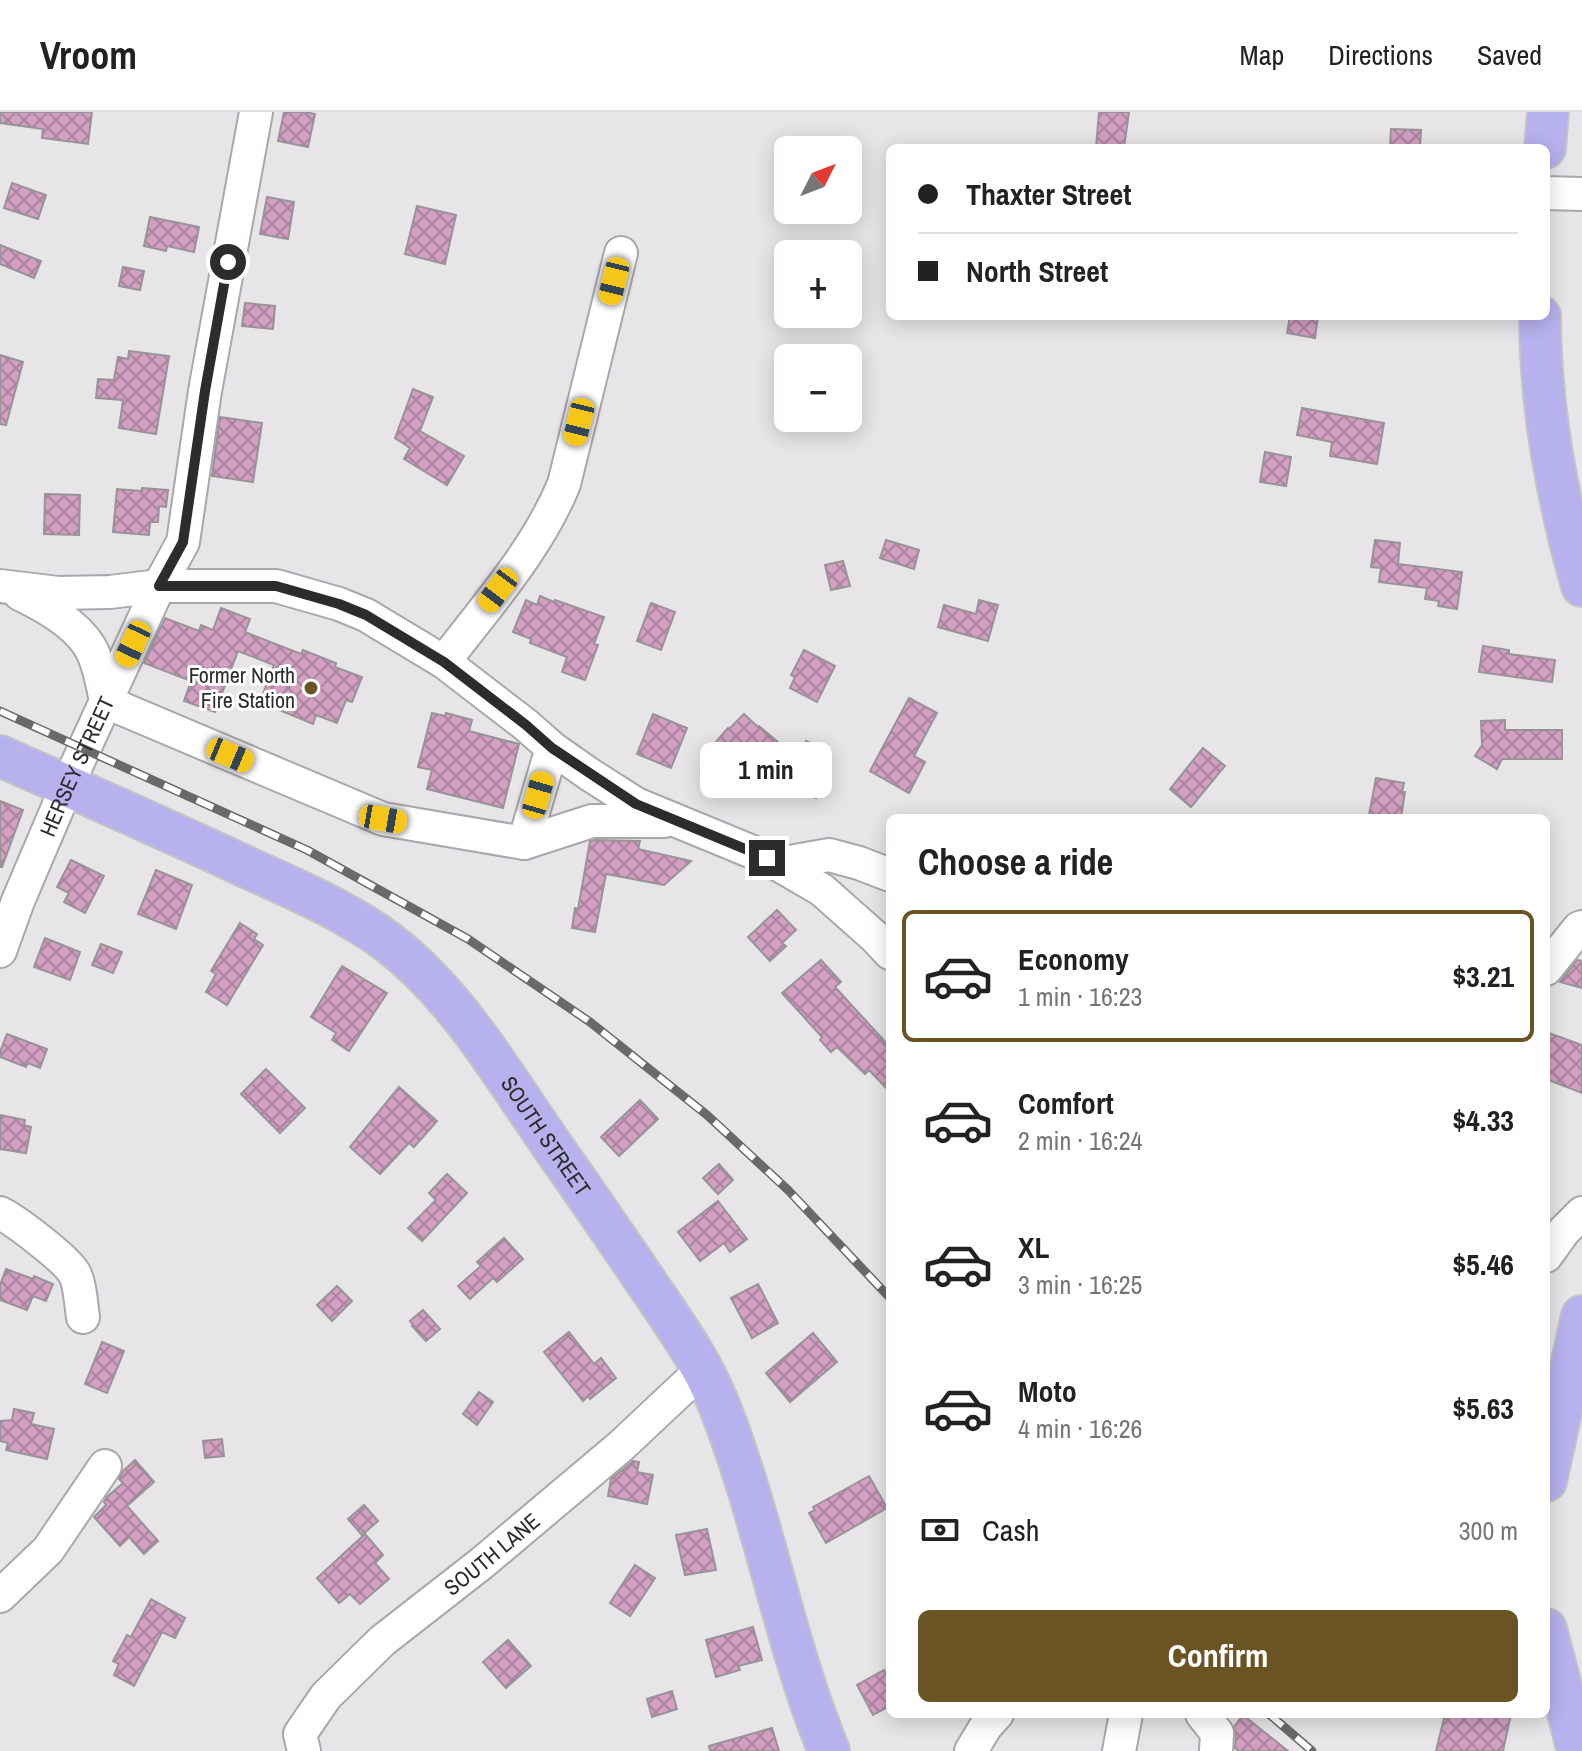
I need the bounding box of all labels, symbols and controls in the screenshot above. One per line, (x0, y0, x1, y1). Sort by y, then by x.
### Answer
text: Vroom (40, 30, 137, 81)
text: Map (1240, 36, 1284, 74)
text: Directions (1328, 36, 1433, 74)
text: Saved (1477, 36, 1542, 74)
north arrow (774, 136, 862, 224)
map controls (774, 136, 862, 432)
text: Thaxter Street (966, 174, 1131, 214)
button: + (774, 240, 862, 328)
route start (210, 244, 246, 280)
text: North Street (966, 251, 1108, 291)
car (597, 255, 631, 307)
button: − (774, 344, 862, 432)
car (562, 396, 596, 448)
car (474, 564, 522, 616)
car (112, 617, 154, 671)
place label: Former North Fire Station (189, 660, 295, 715)
marker: Former North Fire Station (302, 679, 320, 697)
street label: HERSEY STREET (32, 692, 121, 841)
car (203, 735, 257, 775)
callout: 1 min (701, 742, 833, 798)
text: 1 min (738, 752, 794, 787)
car (520, 769, 556, 821)
car (357, 803, 409, 835)
text: Choose a ride (918, 838, 1113, 886)
route end (749, 840, 785, 876)
text: Economy (1018, 939, 1129, 979)
icon: car (922, 940, 994, 1012)
text: $3.21 (1452, 956, 1514, 996)
text: 1 min · 16:23 (1018, 979, 1142, 1014)
street label: SOUTH STREET (494, 1070, 598, 1202)
text: Comfort (1018, 1083, 1114, 1123)
icon: car (922, 1084, 994, 1156)
text: $4.33 (1452, 1100, 1514, 1140)
text: 2 min · 16:24 (1018, 1123, 1142, 1158)
text: XL (1018, 1227, 1049, 1267)
icon: car (922, 1228, 994, 1300)
text: $5.46 (1452, 1244, 1514, 1284)
text: 3 min · 16:25 (1018, 1267, 1142, 1302)
text: Moto (1018, 1371, 1077, 1411)
icon: car (922, 1372, 994, 1444)
text: $5.63 (1452, 1388, 1514, 1428)
text: 4 min · 16:26 (1018, 1411, 1142, 1446)
street label: SOUTH LANE (438, 1506, 546, 1602)
icon: cash (918, 1508, 962, 1552)
text: Cash (982, 1510, 1039, 1550)
text: 300 m (1459, 1513, 1518, 1548)
button: Confirm (918, 1610, 1518, 1702)

